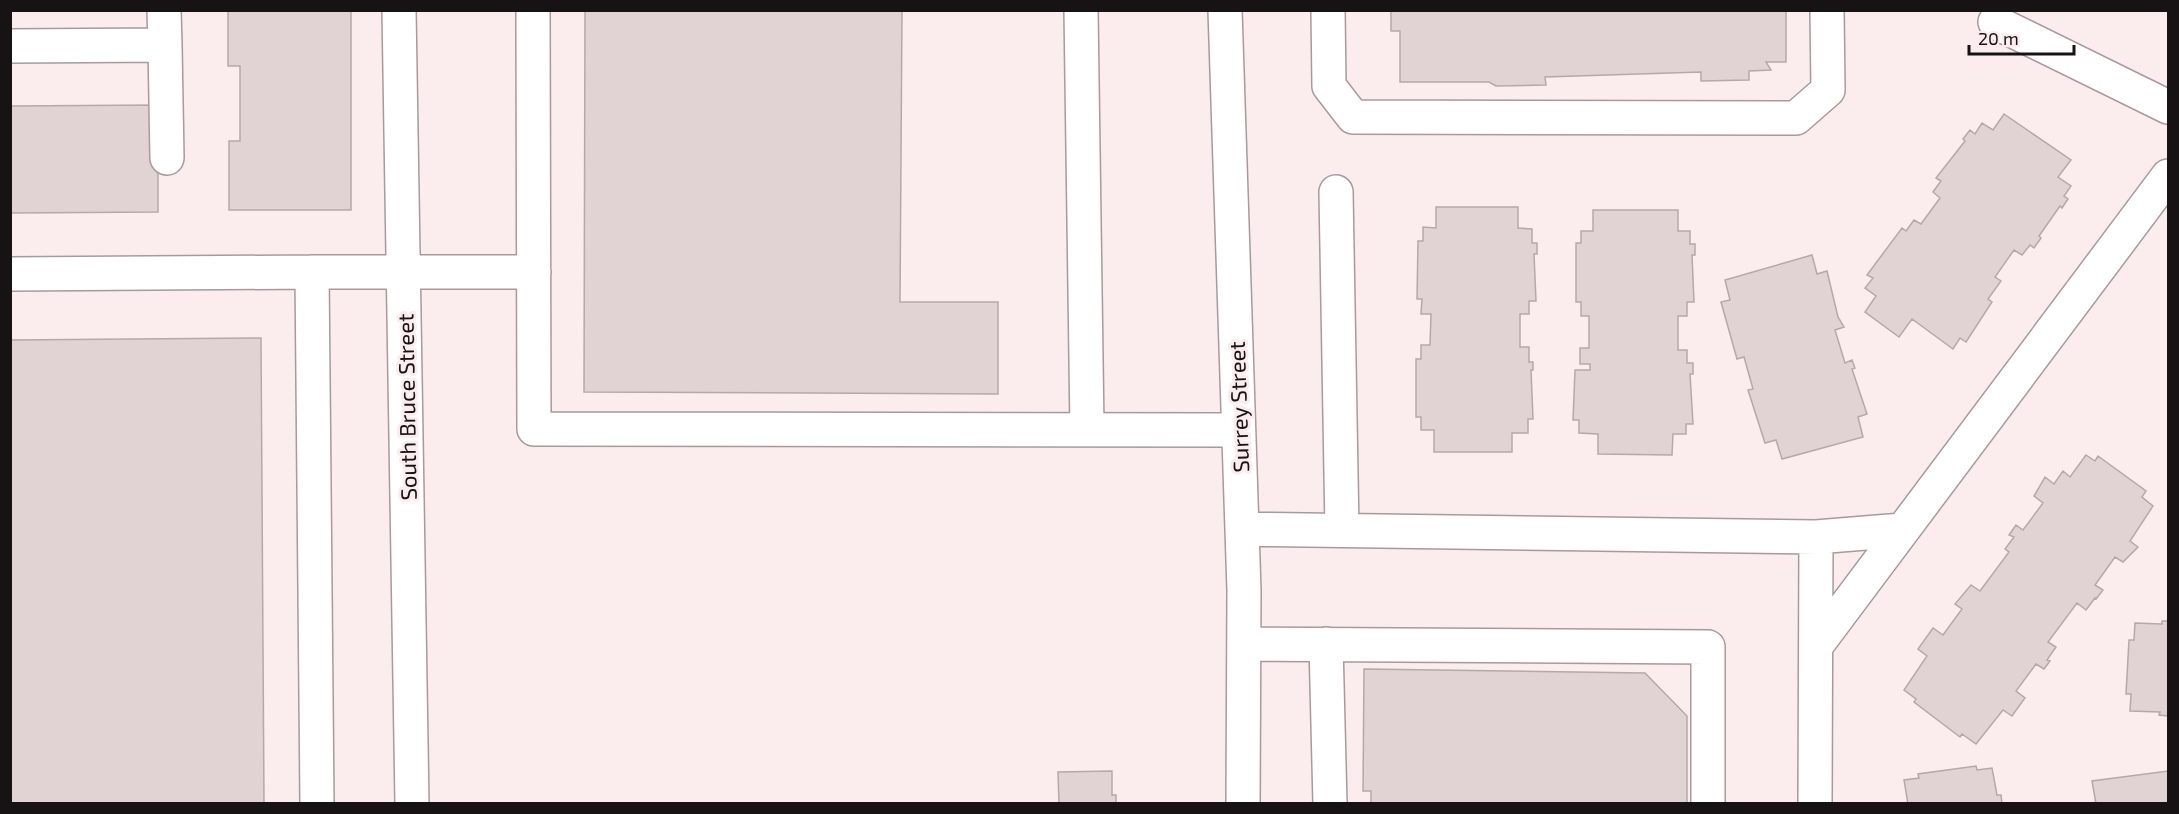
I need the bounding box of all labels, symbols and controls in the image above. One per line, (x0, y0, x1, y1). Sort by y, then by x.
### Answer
scale bar (1969, 18, 2074, 56)
text: 20 m (1978, 27, 2019, 49)
street label: South Bruce Street (391, 313, 421, 501)
street label: Surrey Street (1223, 341, 1253, 473)

